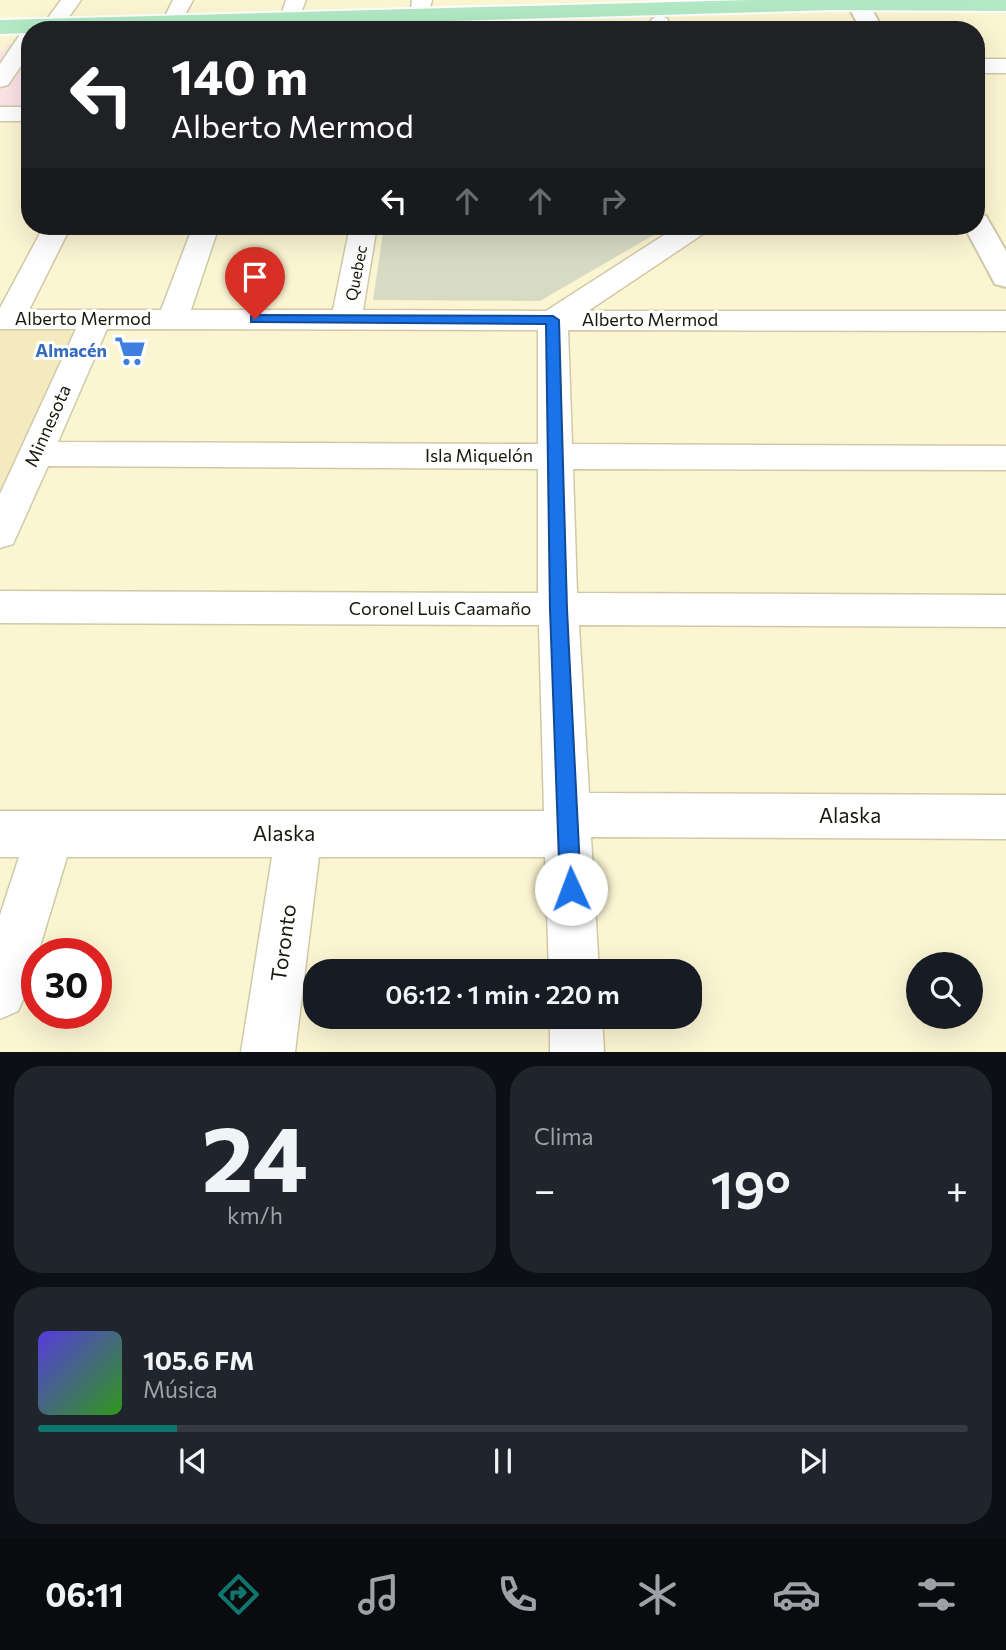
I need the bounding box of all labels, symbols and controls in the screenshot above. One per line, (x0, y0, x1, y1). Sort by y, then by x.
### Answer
text: 140 m (171, 45, 308, 105)
icon: left (56, 49, 147, 140)
text: Alberto Mermod (171, 105, 414, 145)
icon: left (375, 182, 413, 220)
icon: ahead (448, 182, 486, 220)
icon: ahead (521, 182, 559, 220)
icon: right (594, 182, 632, 220)
street label: Quebec (341, 243, 370, 302)
pin (225, 247, 285, 319)
icon: arrive (236, 258, 274, 296)
street label: Alberto Mermod (15, 307, 151, 329)
street label: Alberto Mermod (582, 308, 718, 330)
supermarket icon: Almacén (113, 334, 147, 368)
place label: Almacén (35, 339, 107, 361)
street label: Minnesota (19, 381, 75, 470)
street label: Isla Miquelón (425, 444, 533, 466)
street label: Coronel Luis Caamaño (349, 597, 531, 619)
street label: Alaska (819, 802, 881, 827)
street label: Alaska (253, 820, 315, 845)
position arrow (534, 852, 608, 926)
street label: Toronto (265, 902, 300, 983)
speed limit sign: 30 (21, 938, 112, 1029)
map controls (906, 952, 983, 1029)
button: search (906, 952, 983, 1029)
text: 06:12 · 1 min · 220 m (385, 978, 620, 1009)
text: 24 (202, 1099, 308, 1211)
text: Clima (534, 1122, 594, 1150)
text: 19° (710, 1156, 791, 1220)
text: − (534, 1165, 556, 1212)
text: + (946, 1165, 968, 1212)
text: km/h (227, 1201, 283, 1229)
text: 105.6 FM (143, 1344, 254, 1375)
text: Música (143, 1375, 218, 1403)
icon: previous (174, 1442, 212, 1480)
icon: pause (484, 1442, 522, 1480)
icon: next (794, 1442, 832, 1480)
icon: directions (214, 1570, 263, 1619)
icon: music (354, 1570, 403, 1619)
icon: phone (493, 1570, 542, 1619)
icon: climate (633, 1570, 682, 1619)
icon: car (772, 1570, 821, 1619)
icon: filters (912, 1570, 961, 1619)
text: 06:11 (45, 1574, 124, 1614)

